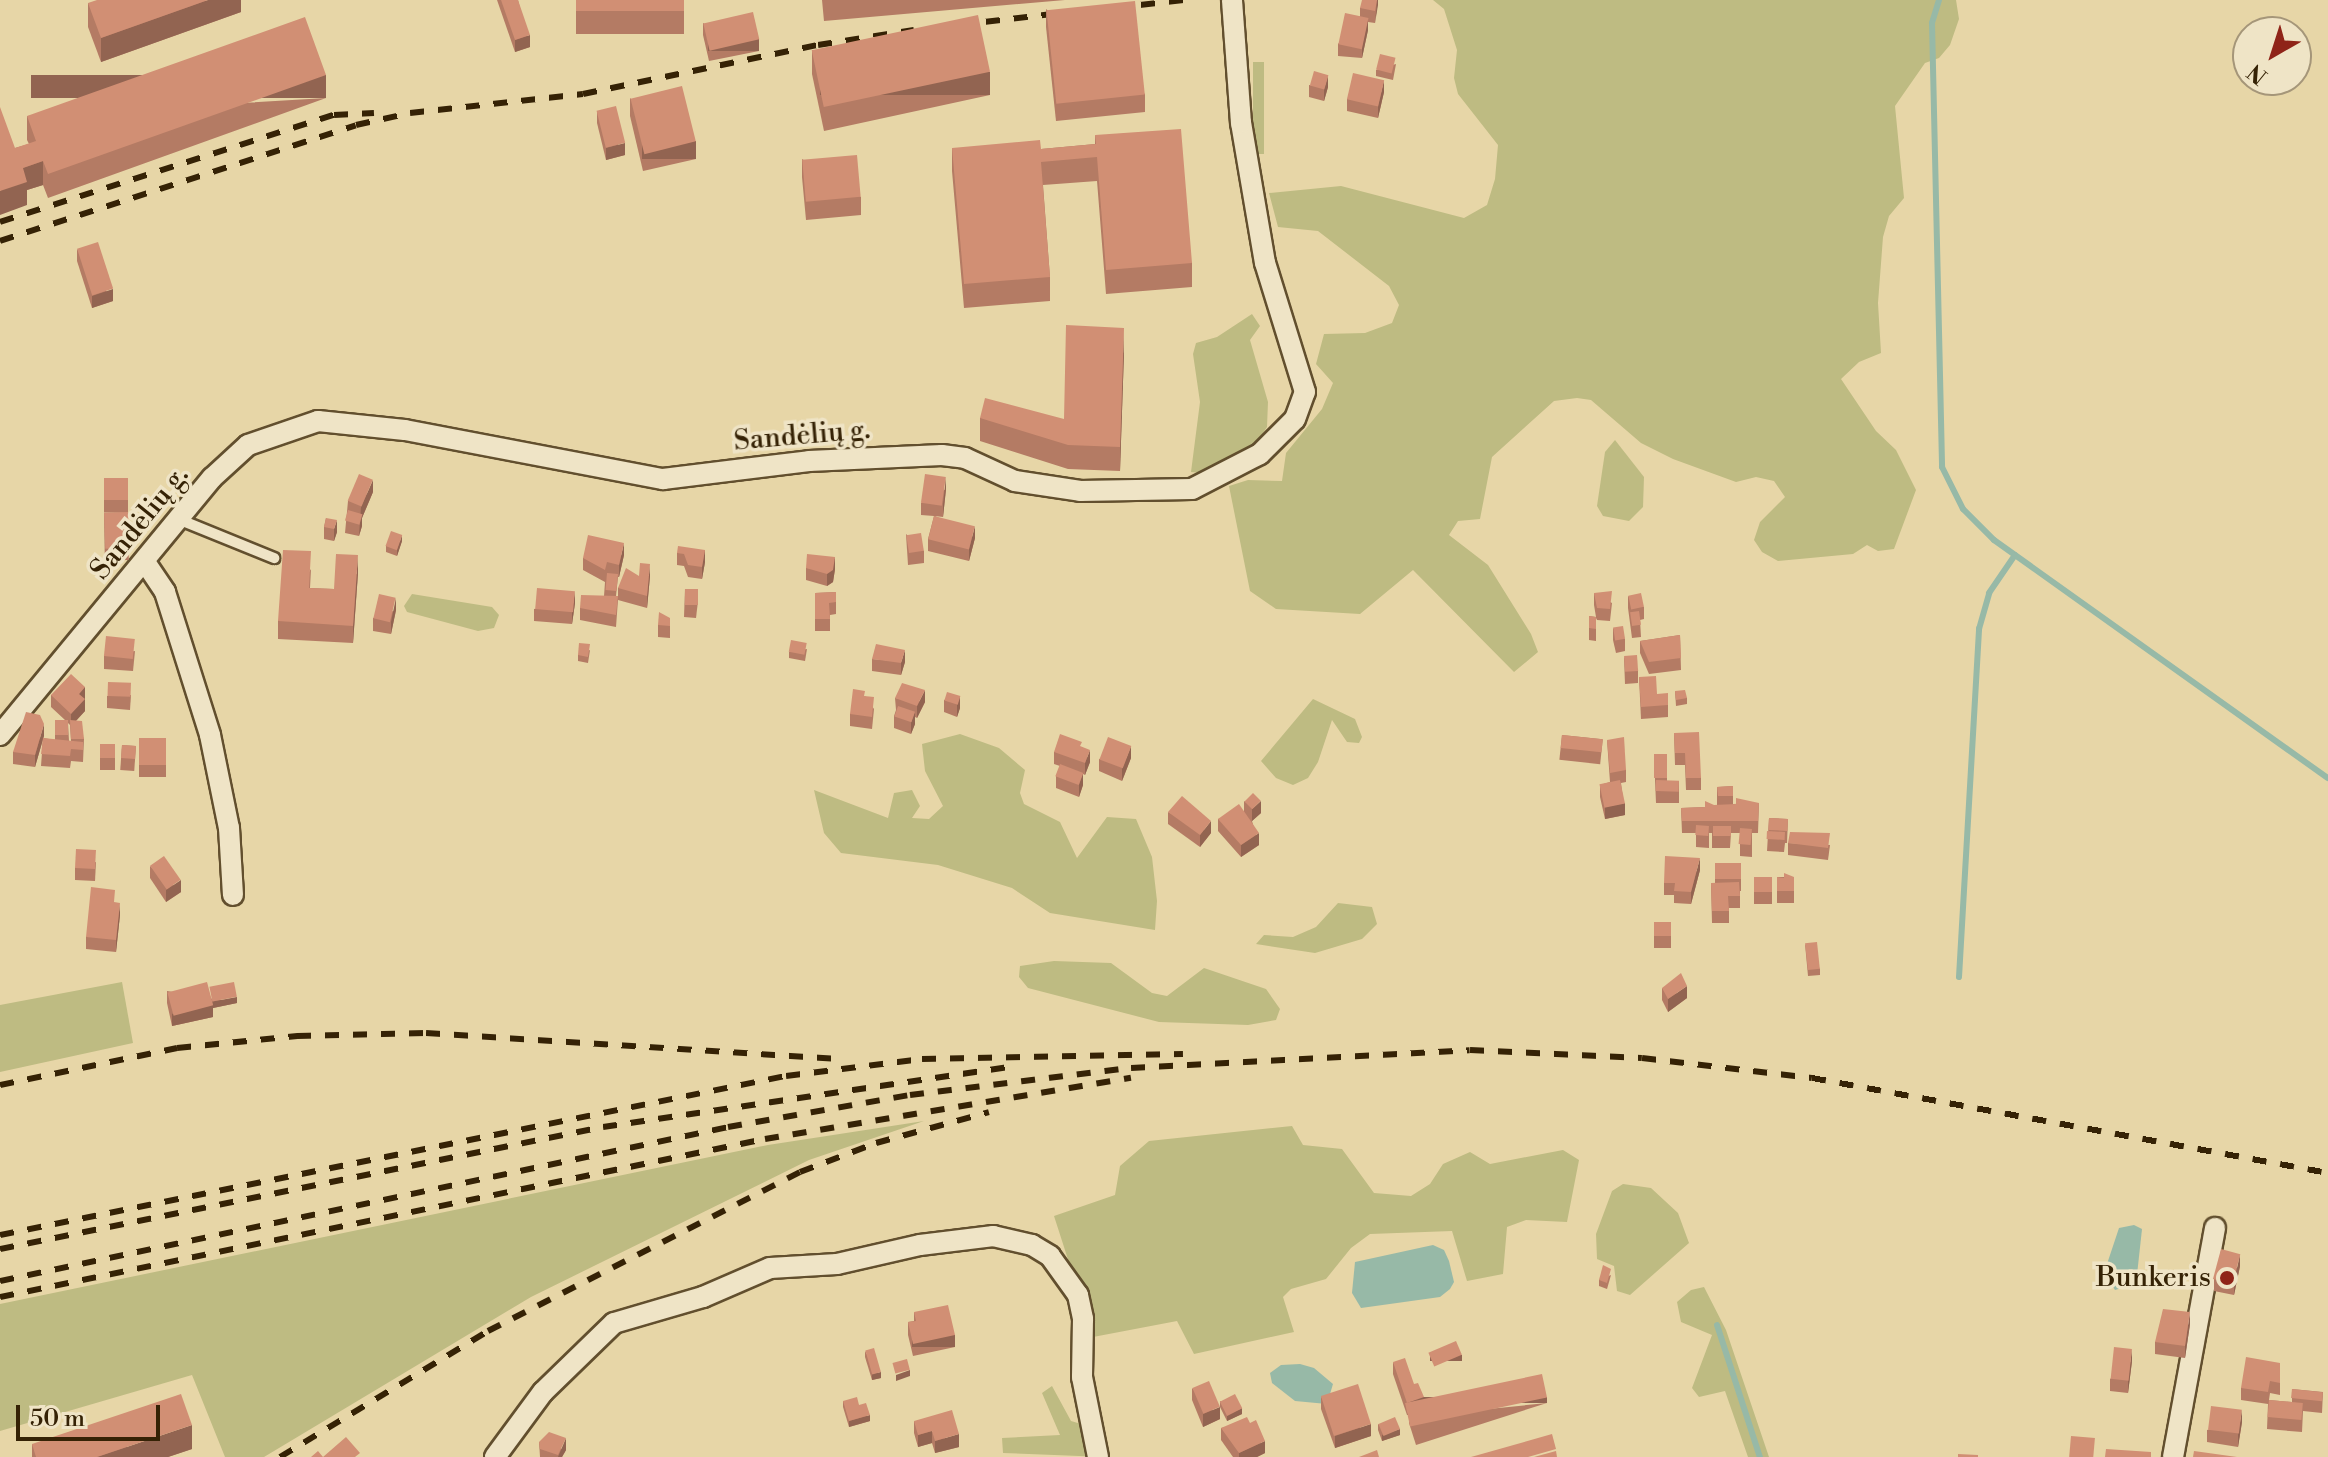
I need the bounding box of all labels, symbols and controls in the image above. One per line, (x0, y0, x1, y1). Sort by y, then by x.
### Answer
north arrow (2232, 16, 2312, 96)
text: N (2243, 58, 2273, 89)
street label: Sandėlių g. (732, 413, 872, 459)
street label: Sandėlių g. (84, 459, 196, 587)
place label: Bunkeris (2096, 1261, 2211, 1295)
marker: Bunkeris (2218, 1269, 2236, 1287)
scale bar (20, 1389, 164, 1439)
text: 50 m (30, 1404, 85, 1434)

